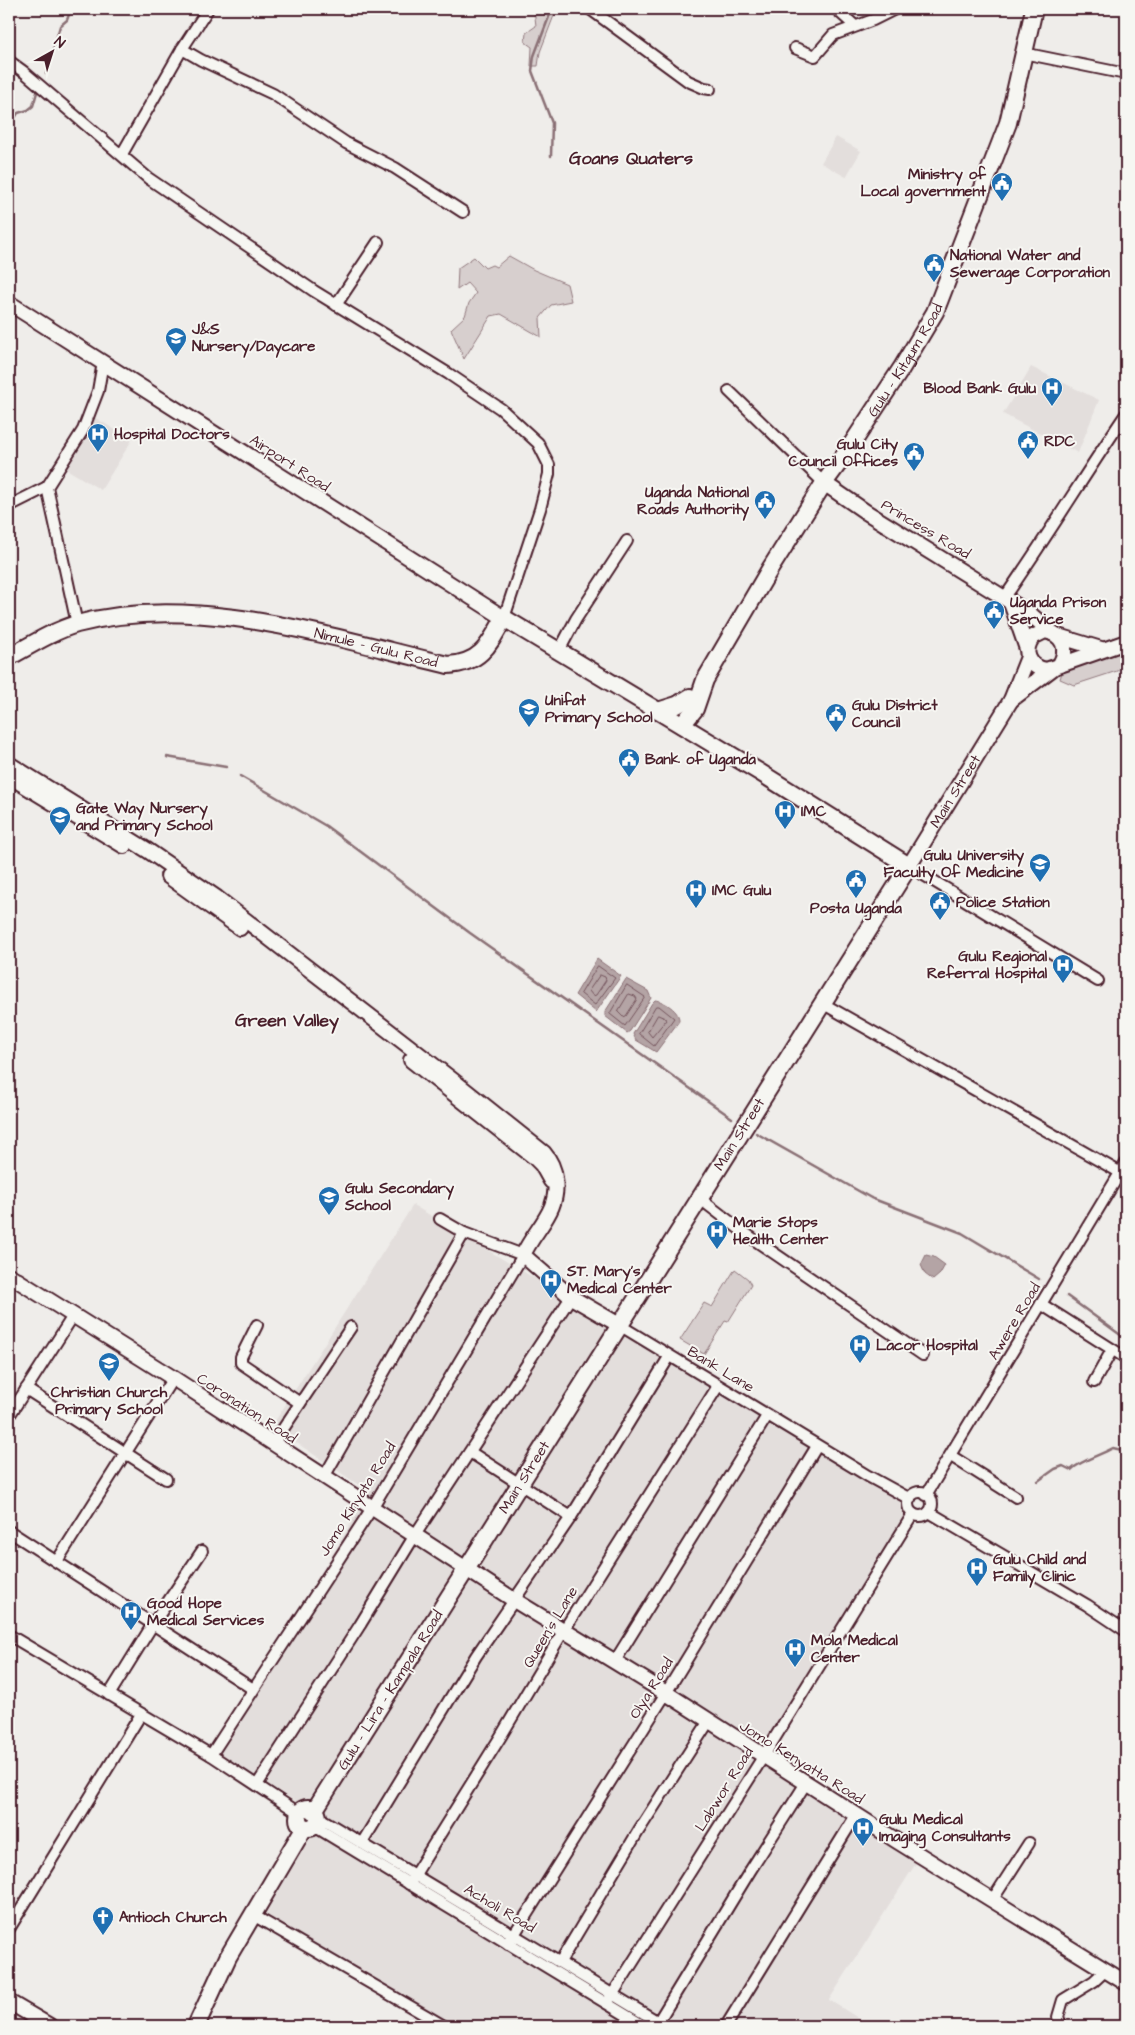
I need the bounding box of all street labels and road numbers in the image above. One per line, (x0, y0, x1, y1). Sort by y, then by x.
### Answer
street label: Gulu - Kitgum Road (863, 300, 948, 421)
street label: Airport Road (246, 430, 334, 497)
street label: Princess Road (877, 494, 975, 565)
street label: Nimule - Gulu Road (312, 623, 440, 673)
street label: Main Street (925, 751, 986, 832)
street label: Main Street (709, 1094, 770, 1175)
street label: Awere Road (983, 1278, 1046, 1364)
street label: Bank Lane (683, 1341, 758, 1398)
street label: Coronation Road (193, 1368, 301, 1449)
street label: Main Street (494, 1437, 555, 1518)
street label: Jomo Kinyata Road (314, 1438, 402, 1561)
street label: Queen's Lane (518, 1583, 583, 1672)
street label: Gulu - Lira - Kampala Road (333, 1606, 448, 1774)
street label: Olya Road (624, 1653, 680, 1724)
street label: Jomo Kenyatta Road (735, 1716, 868, 1810)
street label: Labwor Road (690, 1743, 759, 1835)
street label: Acholi Road (460, 1879, 540, 1938)

